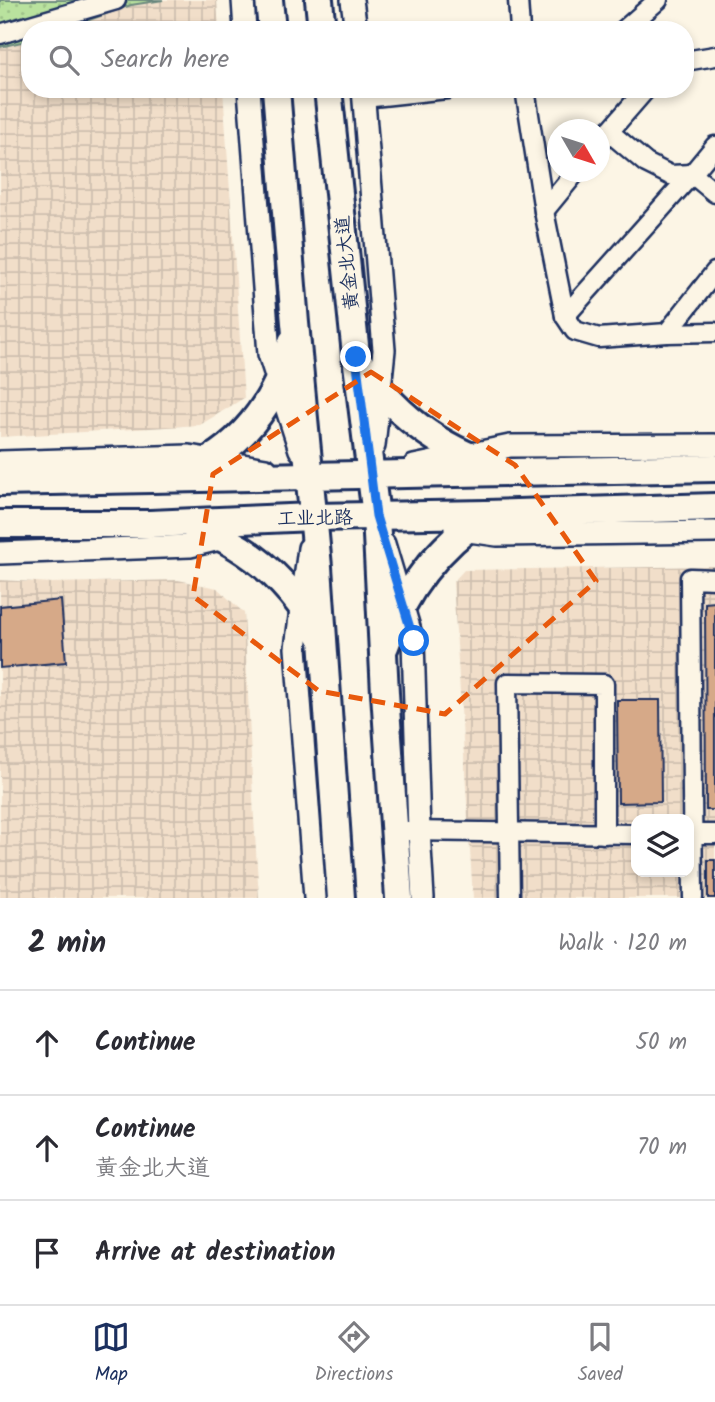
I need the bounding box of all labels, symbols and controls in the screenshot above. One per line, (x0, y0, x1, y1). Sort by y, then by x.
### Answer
search box (21, 21, 694, 98)
text: Search here (101, 39, 229, 81)
icon: search (45, 41, 83, 79)
north arrow (547, 119, 610, 182)
street label: 黄金北大道 (328, 214, 368, 312)
route end (340, 341, 371, 372)
street label: 工业北路 (277, 503, 353, 535)
route start (398, 625, 429, 656)
map controls (631, 814, 694, 877)
button: layers (631, 814, 694, 877)
text: 2 min (28, 920, 106, 968)
text: Walk · 120 m (558, 926, 687, 962)
text: Continue (95, 1022, 196, 1064)
icon: ahead (28, 1024, 66, 1062)
text: 50 m (636, 1025, 687, 1061)
text: Continue (95, 1109, 196, 1151)
icon: ahead (28, 1129, 66, 1167)
text: 70 m (637, 1130, 687, 1166)
text: 黄金北大道 (95, 1151, 210, 1187)
text: Arrive at destination (95, 1232, 335, 1274)
icon: arrive (28, 1234, 66, 1272)
tab: Map (92, 1318, 130, 1390)
tab: Directions (315, 1318, 393, 1390)
tab: Saved (578, 1318, 623, 1390)

